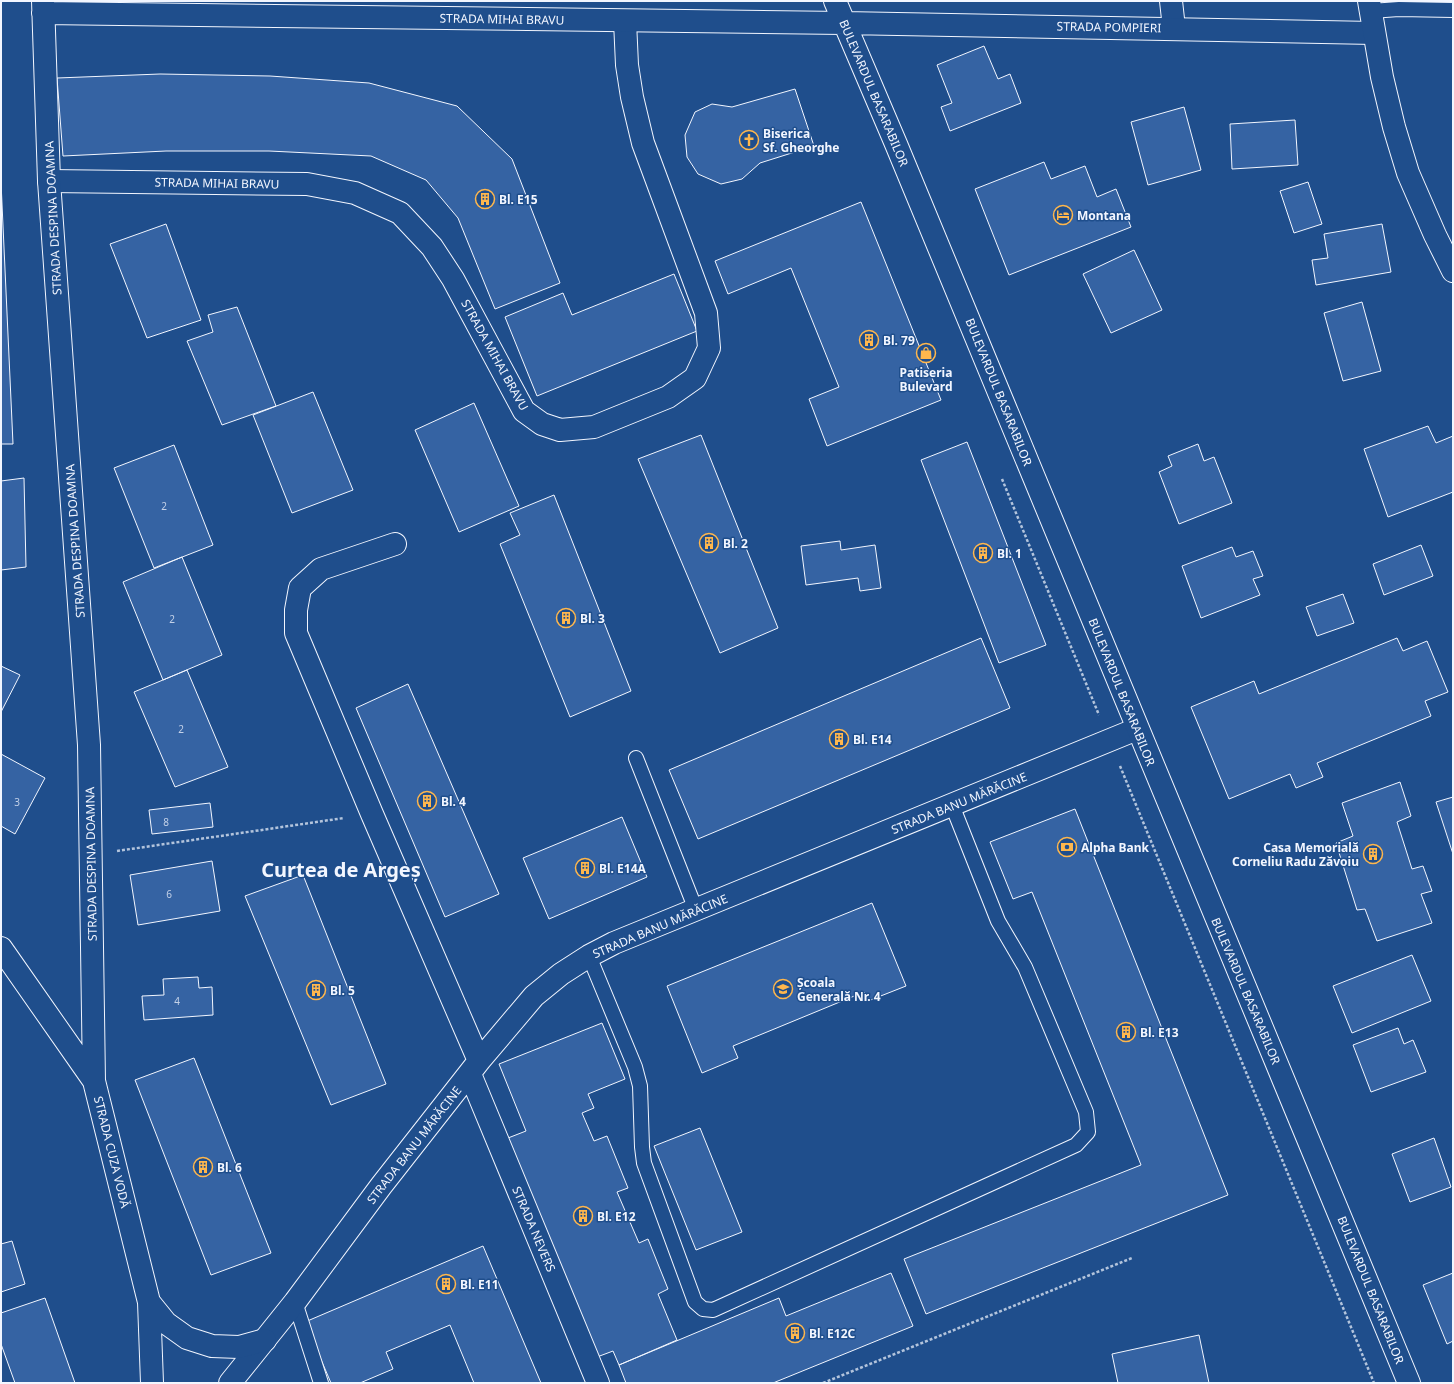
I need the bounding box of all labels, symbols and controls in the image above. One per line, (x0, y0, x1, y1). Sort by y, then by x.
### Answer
street label: STRADA MIHAI BRAVU (439, 9, 565, 29)
street label: BULEVARDUL BASARABILOR (835, 17, 913, 170)
street label: STRADA POMPIERI (1056, 18, 1162, 36)
place label: Biserica Sf. Gheorghe (763, 125, 839, 156)
church icon: Biserica Sf. Gheorghe (738, 129, 760, 151)
street label: STRADA DESPINA DOAMNA (40, 140, 66, 295)
street label: STRADA MIHAI BRAVU (154, 173, 280, 193)
building icon: Bl. E15 (474, 188, 496, 210)
place label: Bl. E15 (499, 191, 538, 208)
hotel icon: Montana (1052, 204, 1074, 226)
place label: Montana (1077, 207, 1131, 224)
street label: STRADA MIHAI BRAVU (457, 296, 533, 414)
street label: BULEVARDUL BASARABILOR (962, 316, 1037, 469)
building icon: Bl. 79 (858, 329, 880, 351)
place label: Bl. 79 (883, 332, 915, 349)
shop icon: Patiseria Bulevard (915, 342, 937, 364)
place label: Patiseria Bulevard (899, 364, 953, 395)
street label: STRADA DESPINA DOAMNA (61, 463, 89, 619)
house number: 2 (161, 499, 167, 513)
building icon: Bl. 2 (698, 532, 720, 554)
place label: Bl. 2 (723, 535, 748, 552)
building icon: Bl. 1 (972, 542, 994, 564)
place label: Bl. 1 (997, 545, 1022, 562)
building icon: Bl. 3 (555, 607, 577, 629)
place label: Bl. 3 (580, 610, 605, 627)
house number: 2 (169, 612, 175, 626)
street label: BULEVARDUL BASARABILOR (1085, 616, 1160, 769)
house number: 2 (178, 722, 184, 736)
building icon: Bl. E14 (828, 728, 850, 750)
place label: Bl. E14 (853, 731, 892, 748)
street label: STRADA BANU MĂRĂCINE (889, 768, 1029, 838)
street label: STRADA DESPINA DOAMNA (81, 786, 101, 941)
building icon: Bl. 4 (416, 790, 438, 812)
place label: Bl. 4 (441, 793, 466, 810)
house number: 3 (14, 795, 20, 809)
house number: 8 (163, 815, 169, 829)
bank icon: Alpha Bank (1056, 836, 1078, 858)
place label: Alpha Bank (1081, 839, 1150, 856)
place label: Casa Memorială Corneliu Radu Zăvoiu (1232, 839, 1359, 870)
building icon: Casa Memorială Corneliu Radu Zăvoiu (1362, 843, 1384, 865)
district label: Curtea de Argeș (261, 856, 421, 883)
building icon: Bl. E14A (574, 857, 596, 879)
place label: Bl. E14A (599, 860, 646, 877)
house number: 6 (166, 887, 172, 901)
street label: STRADA BANU MĂRĂCINE (590, 890, 730, 962)
street label: BULEVARDUL BASARABILOR (1207, 915, 1285, 1068)
place label: Școala Generală Nr. 4 (797, 974, 881, 1005)
school or university icon: Școala Generală Nr. 4 (772, 978, 794, 1000)
building icon: Bl. 5 (305, 979, 327, 1001)
place label: Bl. 5 (330, 982, 355, 999)
house number: 4 (174, 994, 180, 1008)
building icon: Bl. E13 (1115, 1021, 1137, 1043)
place label: Bl. E13 (1140, 1024, 1179, 1041)
street label: STRADA BANU MĂRĂCINE (363, 1083, 465, 1207)
street label: STRADA CUZA VODĂ (90, 1094, 134, 1210)
building icon: Bl. 6 (192, 1156, 214, 1178)
place label: Bl. 6 (217, 1159, 242, 1176)
street label: STRADA NEVERS (508, 1184, 560, 1275)
building icon: Bl. E12 (572, 1205, 594, 1227)
place label: Bl. E12 (597, 1208, 636, 1225)
street label: BULEVARDUL BASARABILOR (1334, 1214, 1409, 1367)
building icon: Bl. E11 (435, 1273, 457, 1295)
place label: Bl. E11 (460, 1276, 499, 1293)
building icon: Bl. E12C (784, 1322, 806, 1344)
place label: Bl. E12C (809, 1325, 855, 1342)

